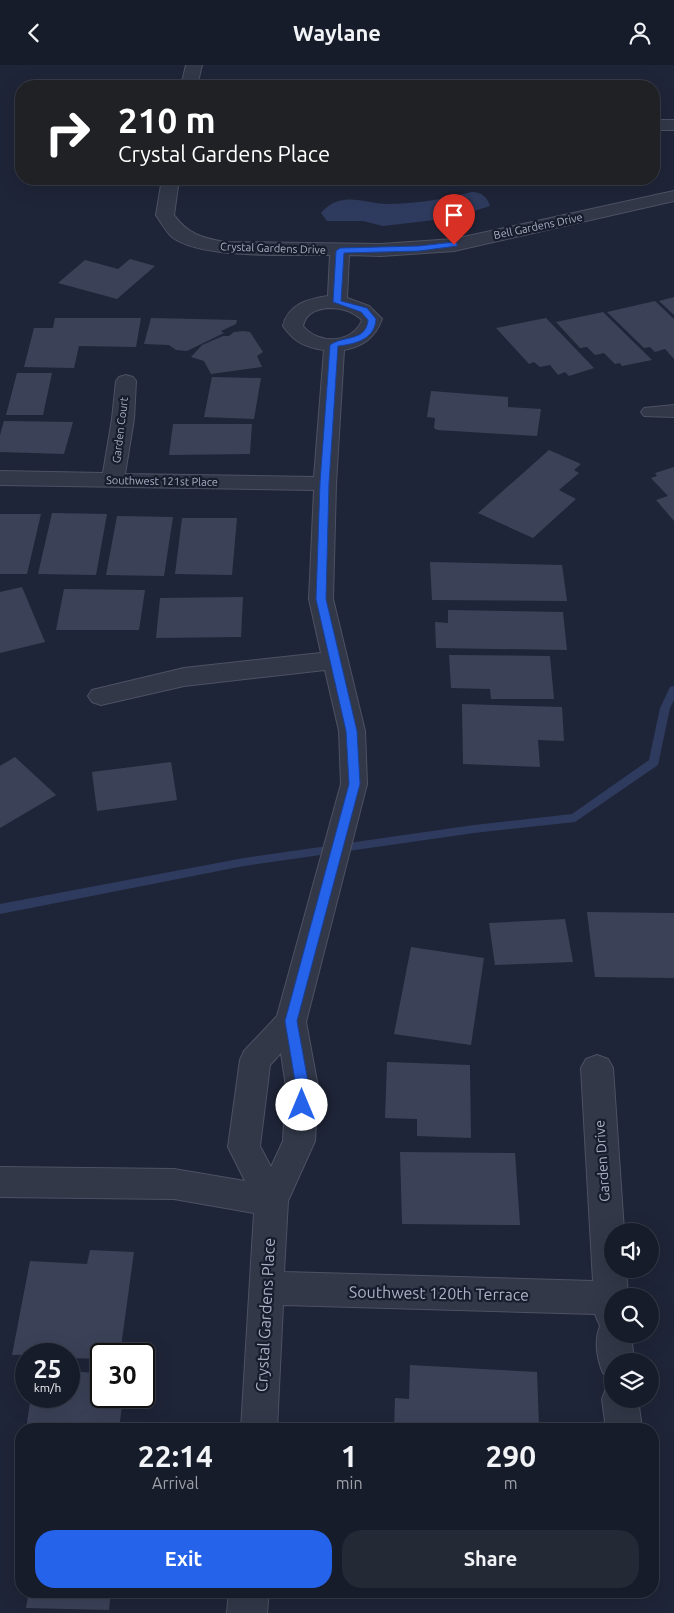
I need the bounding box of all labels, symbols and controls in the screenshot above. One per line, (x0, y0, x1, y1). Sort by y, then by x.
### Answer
icon: back (20, 19, 48, 47)
icon: person (626, 19, 654, 47)
text: Waylane (293, 20, 381, 45)
icon: right (35, 100, 100, 165)
text: 210 m (118, 100, 216, 140)
text: Crystal Gardens Place (118, 141, 330, 166)
pin (433, 194, 475, 245)
icon: arrive (440, 201, 468, 229)
street label: Bell Gardens Drive (492, 211, 584, 241)
street label: Crystal Gardens Drive (220, 240, 326, 256)
street label: Garden Court (110, 396, 130, 464)
street label: Southwest 121st Place (106, 474, 218, 488)
position arrow (275, 1078, 327, 1130)
street label: Garden Drive (591, 1120, 613, 1202)
map controls (604, 1223, 659, 1408)
button: sound (604, 1223, 659, 1278)
street label: Crystal Gardens Place (252, 1237, 278, 1393)
street label: Southwest 120th Terrace (349, 1282, 529, 1304)
button: search (604, 1288, 659, 1343)
speed limit sign: 30 (90, 1343, 155, 1408)
button: layers (604, 1353, 659, 1408)
text: 25 (33, 1355, 62, 1383)
text: km/h (34, 1381, 61, 1394)
text: 22:14 (138, 1439, 213, 1473)
text: 1 (341, 1439, 358, 1473)
text: 290 (485, 1439, 536, 1473)
text: Arrival (152, 1474, 199, 1492)
text: min (336, 1474, 363, 1492)
text: m (504, 1474, 518, 1492)
button: Exit (35, 1530, 332, 1588)
button: Share (342, 1530, 639, 1588)

